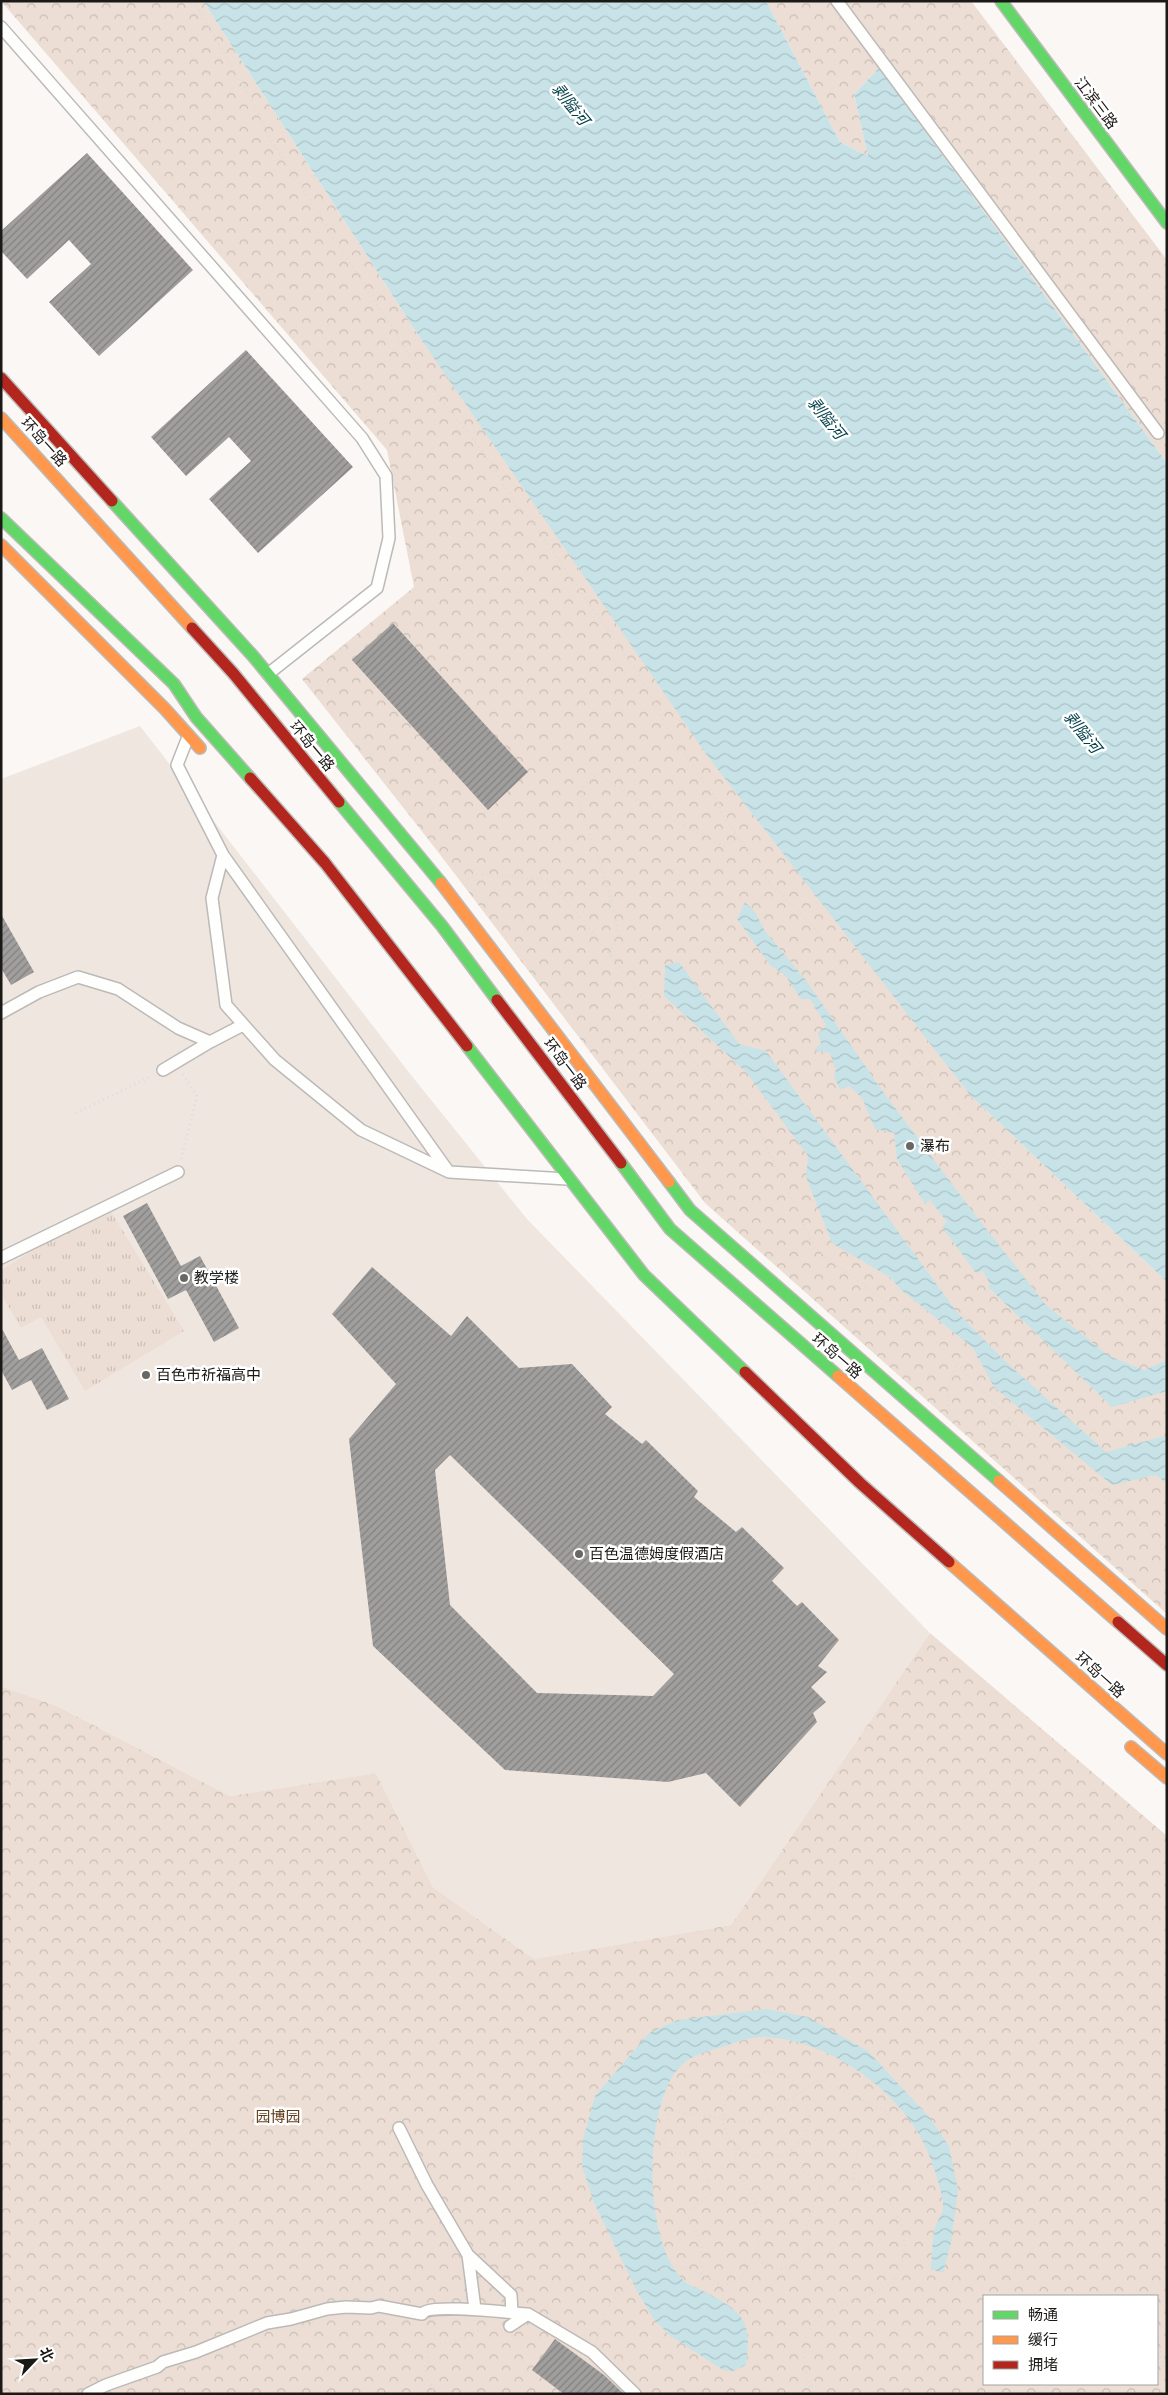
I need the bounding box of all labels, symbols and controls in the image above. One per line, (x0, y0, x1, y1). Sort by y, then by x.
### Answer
street label: 江滨三路 (1071, 73, 1122, 132)
water label: 剥隘河 (548, 79, 596, 131)
water label: 剥隘河 (804, 393, 852, 445)
street label: 环岛一路 (17, 413, 72, 470)
water label: 剥隘河 (1060, 707, 1108, 759)
street label: 环岛一路 (286, 717, 339, 775)
street label: 环岛一路 (540, 1034, 591, 1093)
place label: 瀑布 (920, 1136, 950, 1155)
marker: 瀑布 (904, 1140, 916, 1152)
place label: 教学楼 (194, 1268, 239, 1287)
marker: 教学楼 (178, 1272, 190, 1284)
street label: 环岛一路 (808, 1329, 866, 1382)
place label: 百色市祈福高中 (156, 1365, 261, 1384)
marker: 百色市祈福高中 (140, 1369, 152, 1381)
place label: 百色温德姆度假酒店 (589, 1544, 724, 1563)
marker: 百色温德姆度假酒店 (573, 1548, 585, 1560)
street label: 环岛一路 (1072, 1647, 1129, 1702)
park label: 园博园 (255, 2107, 301, 2126)
legend (983, 2295, 1158, 2385)
text: 畅通 (1028, 2305, 1058, 2324)
text: 缓行 (1028, 2330, 1058, 2349)
north arrow (10, 2335, 60, 2385)
text: 北 (36, 2344, 58, 2365)
text: 拥堵 (1028, 2355, 1058, 2374)

